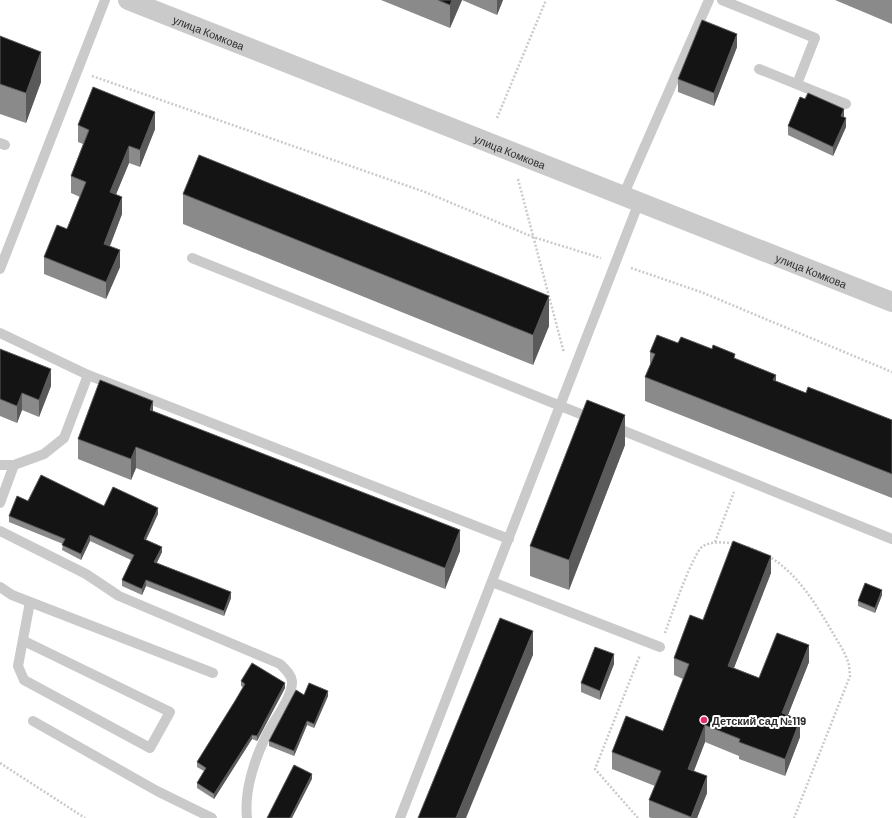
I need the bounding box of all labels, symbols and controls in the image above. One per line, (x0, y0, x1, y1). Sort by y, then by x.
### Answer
street label: улица Комкова (171, 12, 247, 52)
street label: улица Комкова (473, 131, 549, 171)
street label: улица Комкова (774, 250, 850, 290)
place label: Детский сад №119 (712, 714, 806, 727)
marker: Детский сад №119 (699, 715, 709, 725)

